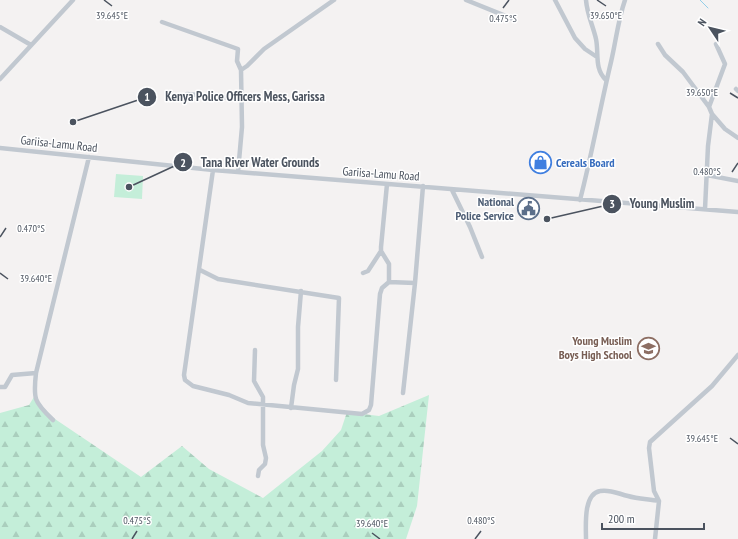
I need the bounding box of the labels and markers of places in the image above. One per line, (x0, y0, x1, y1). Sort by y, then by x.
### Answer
callout: Kenya Police Officers Mess, Garissa (137, 84, 333, 109)
callout: Tana River Water Grounds (173, 150, 328, 175)
shop icon: Cereals Board (528, 150, 554, 176)
place label: Cereals Board (556, 155, 615, 170)
callout: Young Muslim (602, 191, 702, 216)
place label: National Police Service (455, 194, 514, 223)
public building icon: National Police Service (516, 196, 542, 222)
place label: Young Muslim Boys High School (559, 333, 632, 362)
school or university icon: Young Muslim Boys High School (635, 335, 661, 361)

